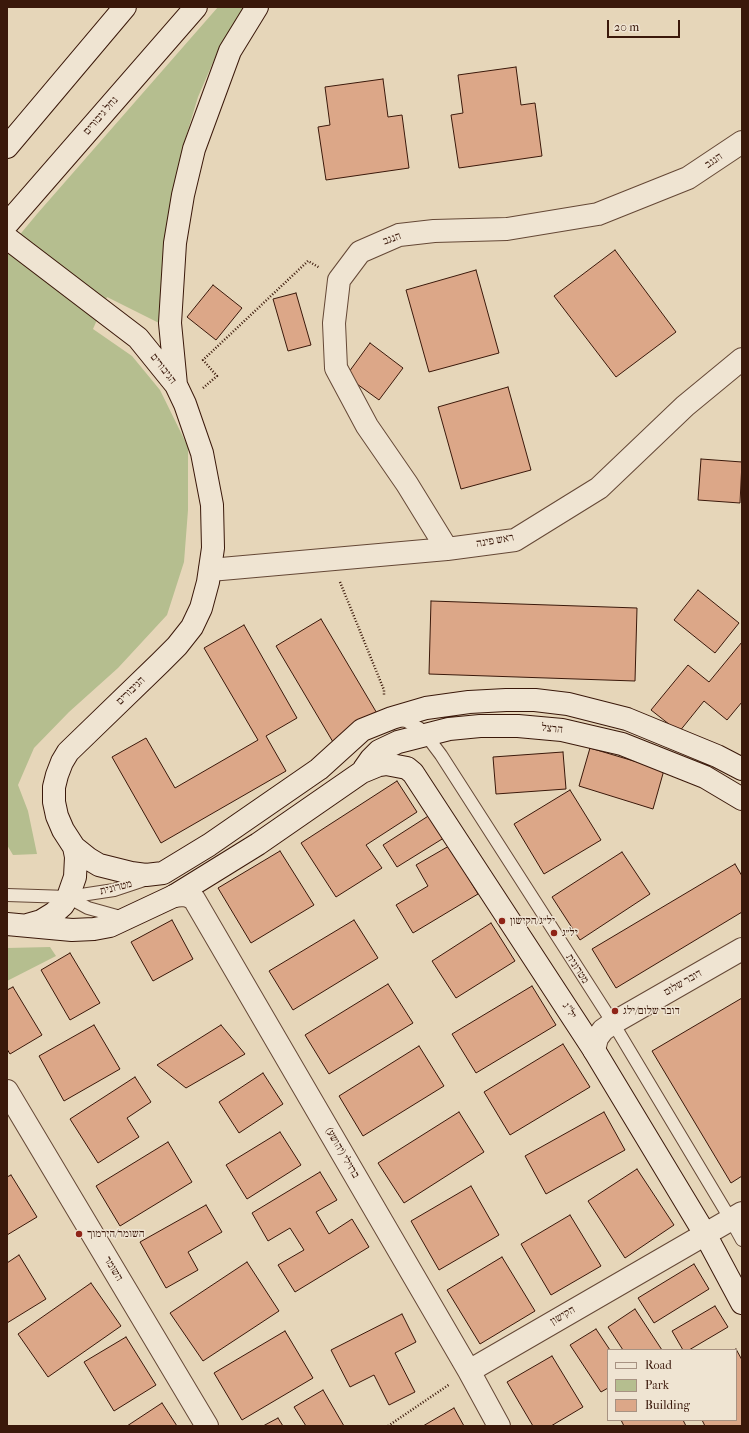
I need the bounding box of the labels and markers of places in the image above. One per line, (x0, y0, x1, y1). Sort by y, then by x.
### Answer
place label: יל״ג/הקישון (510, 914, 555, 928)
marker: יל״ג/הקישון (497, 916, 507, 926)
place label: יל״ג (562, 926, 578, 940)
marker: יל״ג (549, 928, 559, 938)
place label: דובר שלום/ילג (623, 1004, 680, 1018)
marker: דובר שלום/ילג (610, 1006, 620, 1016)
place label: השומר/הירמוך (87, 1227, 145, 1241)
marker: השומר/הירמוך (74, 1229, 84, 1239)

